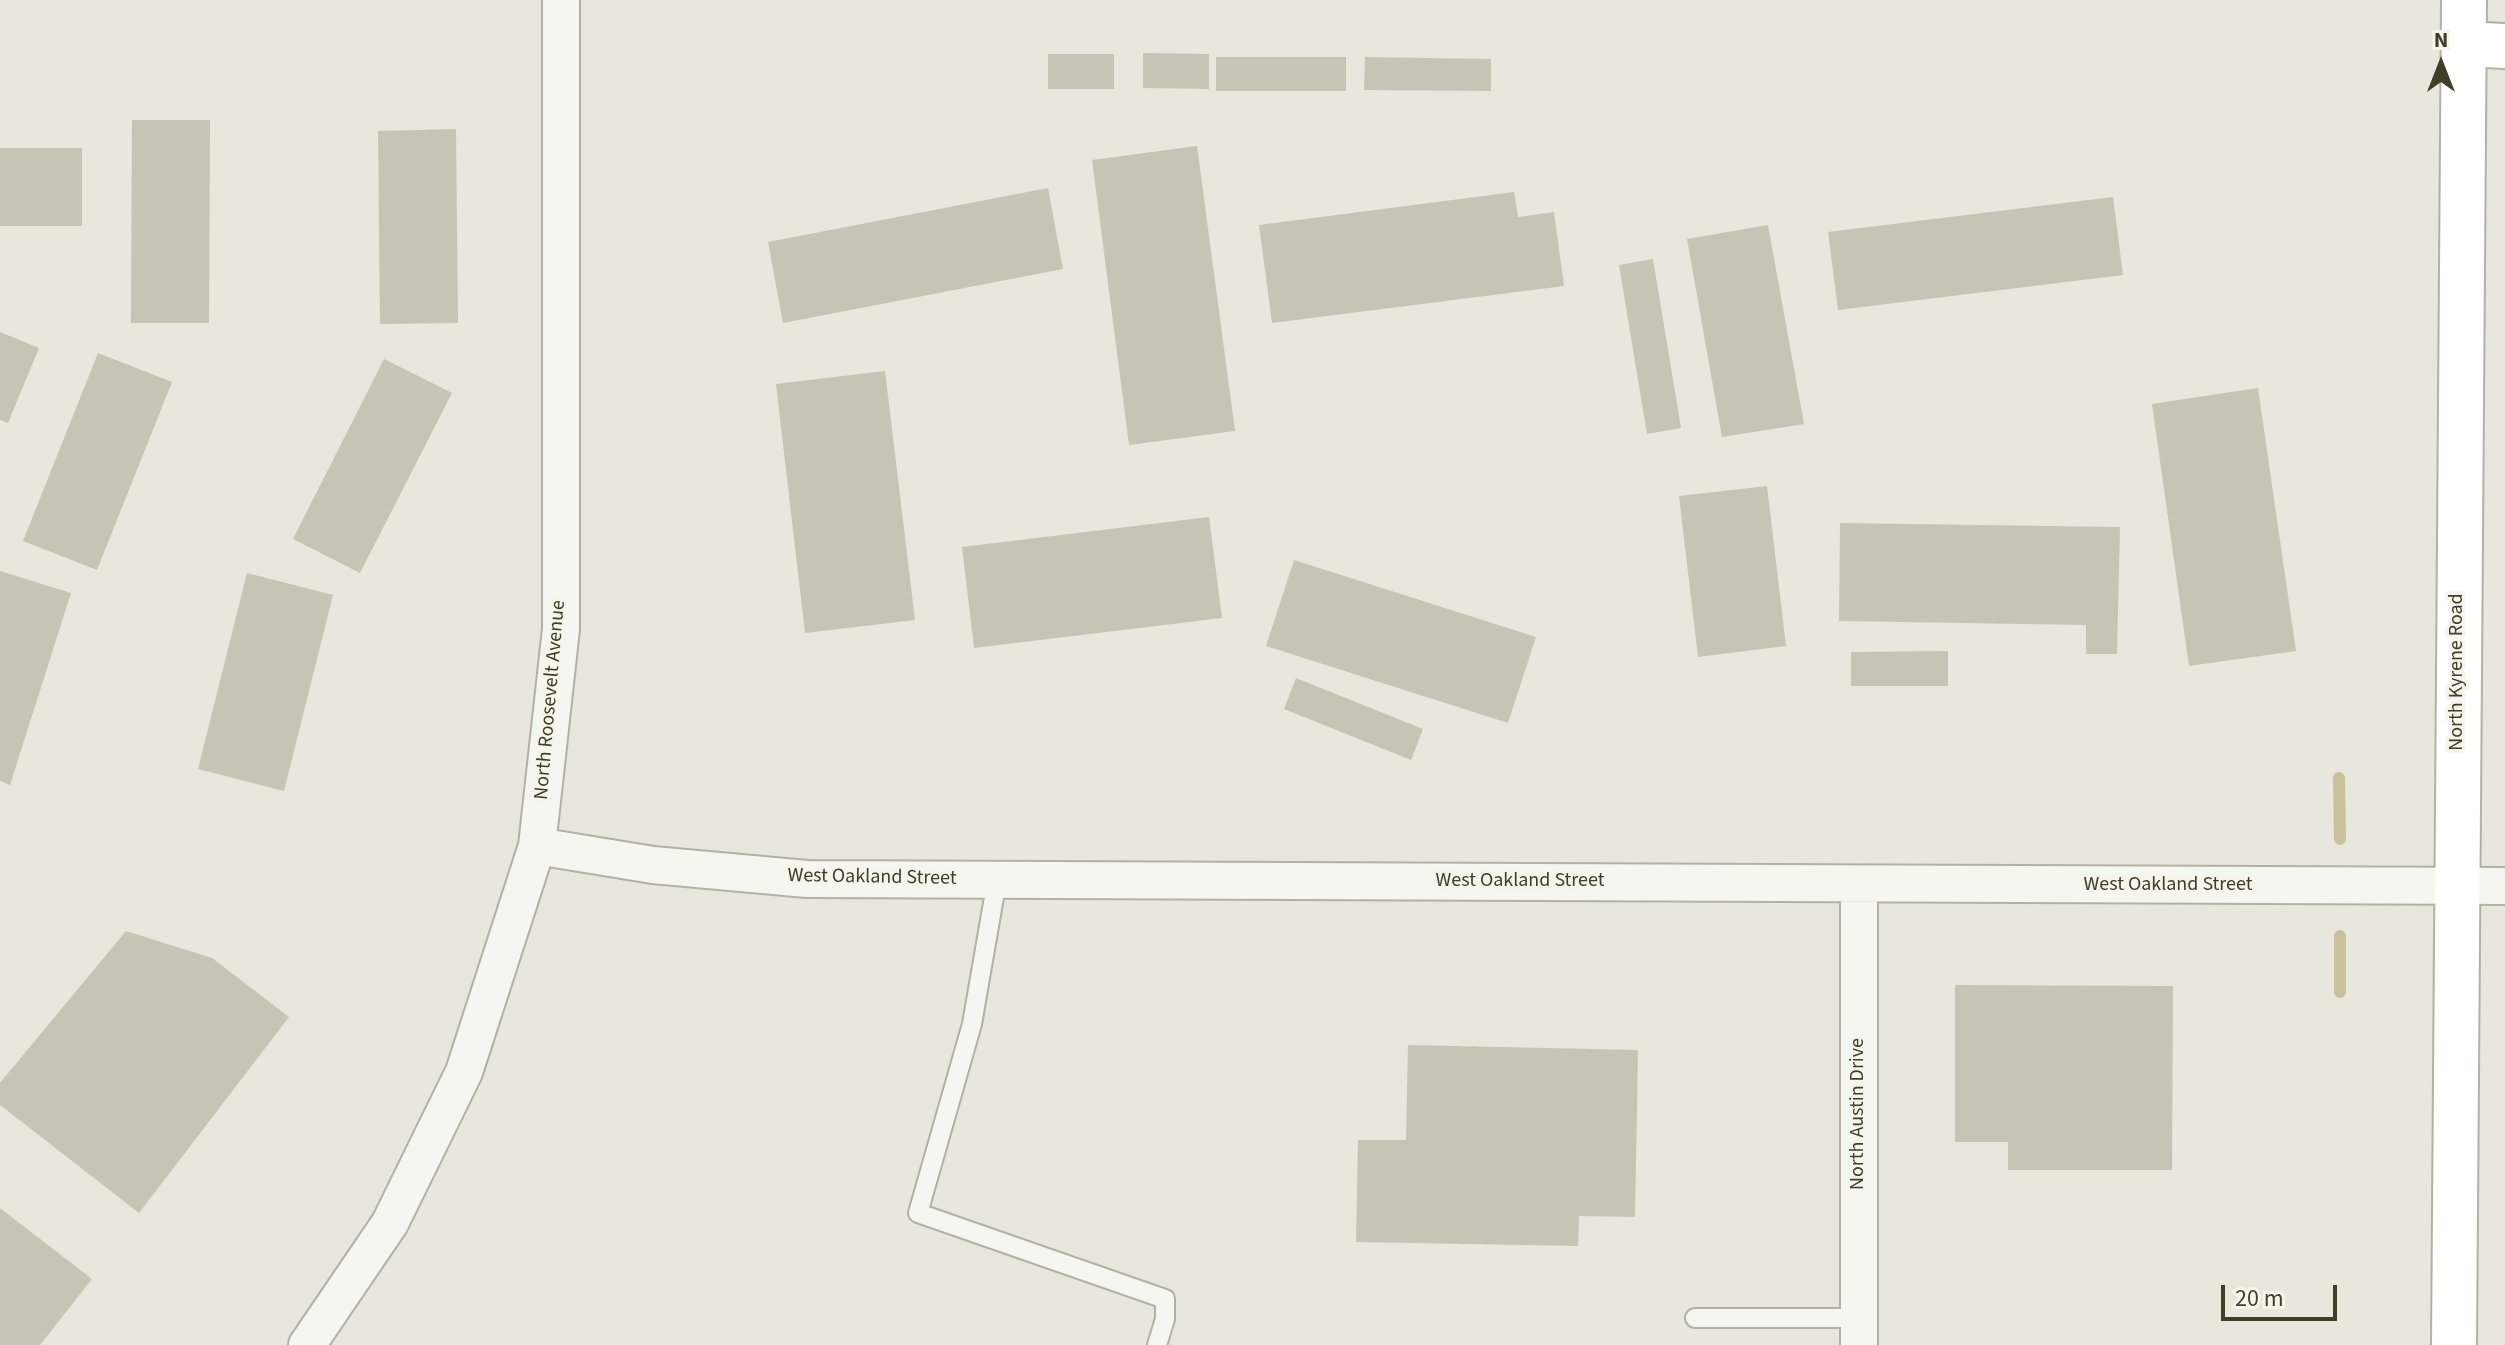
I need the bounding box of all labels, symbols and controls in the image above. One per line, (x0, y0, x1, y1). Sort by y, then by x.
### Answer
north arrow (2401, 24, 2481, 104)
text: N (2434, 24, 2448, 56)
street label: North Kyrene Road (2446, 593, 2470, 751)
street label: North Roosevelt Avenue (530, 599, 572, 801)
street label: West Oakland Street (787, 865, 957, 891)
street label: West Oakland Street (1436, 870, 1604, 894)
street label: West Oakland Street (2084, 874, 2252, 898)
street label: North Austin Drive (1847, 1038, 1871, 1190)
scale bar (2225, 1269, 2341, 1319)
text: 20 m (2235, 1281, 2284, 1316)

